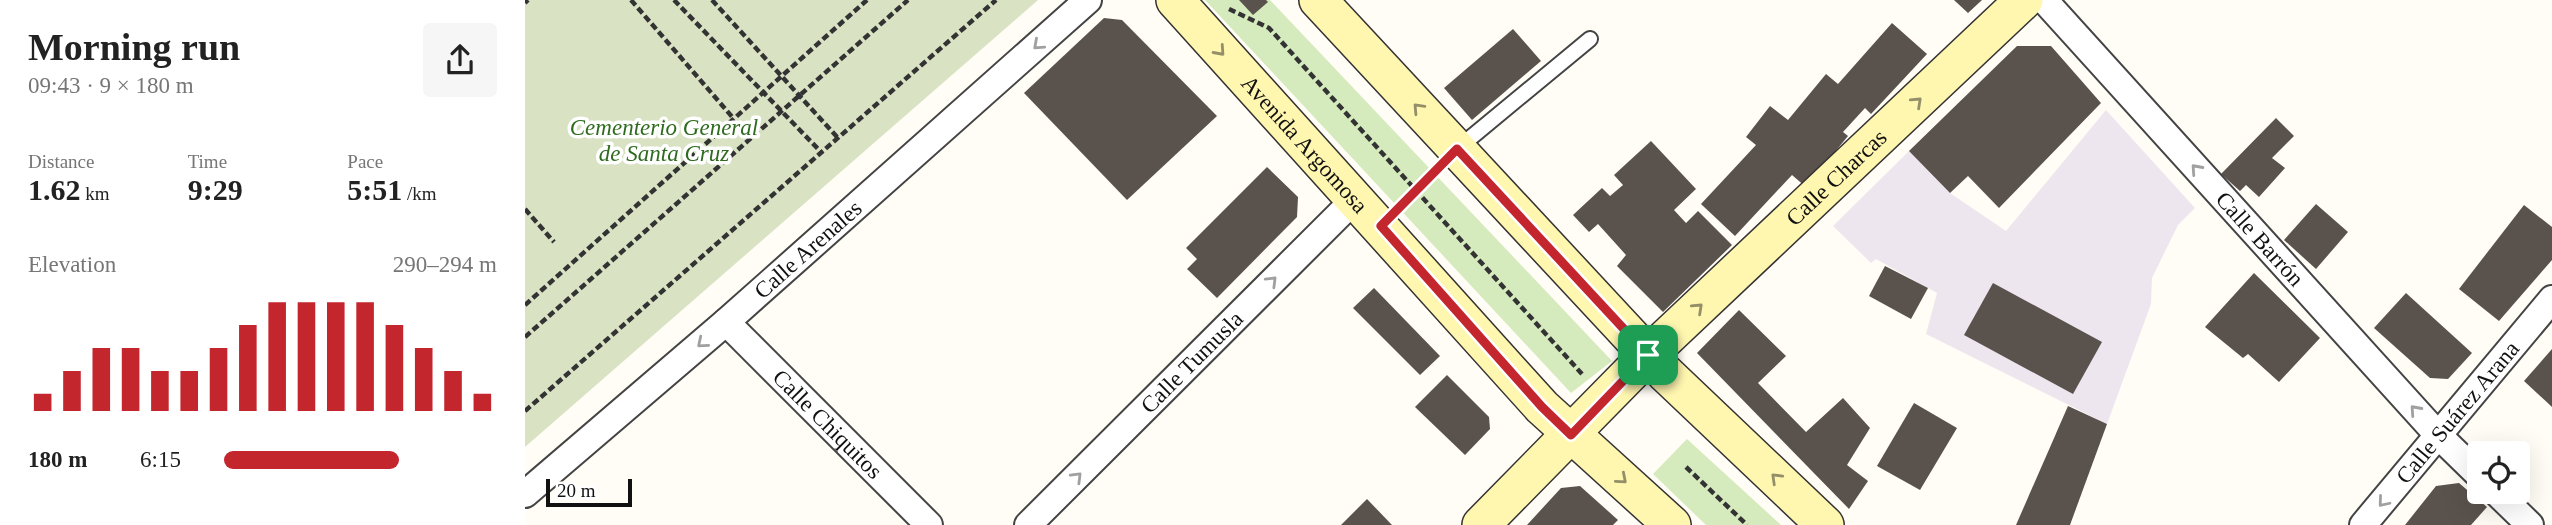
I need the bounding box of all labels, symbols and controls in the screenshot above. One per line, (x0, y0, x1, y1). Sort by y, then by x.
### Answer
button: share (423, 23, 497, 97)
text: Morning run (28, 26, 240, 68)
one-way arrow (1033, 37, 1046, 50)
one-way arrow (1212, 43, 1225, 56)
street label: Avenida Argomosa (1237, 70, 1373, 218)
text: 09:43 · 9 × 180 m (28, 73, 194, 98)
one-way arrow (1908, 97, 1921, 110)
one-way arrow (1414, 103, 1426, 116)
park label: Cementerio General de Santa Cruz (570, 115, 758, 166)
street label: Calle Charcas (1781, 124, 1891, 231)
text: Distance (28, 151, 94, 172)
text: Time (188, 151, 227, 172)
text: Pace (347, 151, 383, 172)
one-way arrow (2192, 164, 2204, 177)
text: 1.62 (28, 173, 81, 206)
text: 9:29 (188, 173, 243, 206)
text: 5:51 (347, 173, 402, 206)
text: km (81, 183, 110, 204)
text: /km (402, 183, 437, 204)
street label: Calle Barrón (2211, 186, 2309, 291)
street label: Calle Arenales (749, 195, 867, 303)
text: Elevation (28, 252, 116, 277)
text: 290–294 m (393, 252, 497, 277)
one-way arrow (1264, 277, 1277, 290)
one-way arrow (1690, 304, 1703, 317)
street label: Calle Tumusla (1135, 306, 1248, 418)
pin (1618, 325, 1678, 385)
one-way arrow (698, 335, 711, 347)
icon: arrive (1629, 336, 1667, 374)
street label: Calle Suárez Arana (2391, 336, 2524, 488)
street label: Calle Chiquitos (768, 364, 888, 484)
one-way arrow (2411, 405, 2423, 418)
map controls (2467, 441, 2530, 504)
button: locate (2467, 441, 2530, 504)
text: 180 m (28, 447, 87, 472)
text: 6:15 (140, 447, 181, 472)
one-way arrow (1614, 471, 1627, 484)
one-way arrow (1068, 472, 1081, 485)
one-way arrow (1771, 473, 1784, 486)
scale bar (546, 476, 632, 508)
text: 20 m (557, 480, 596, 501)
one-way arrow (2379, 493, 2391, 506)

